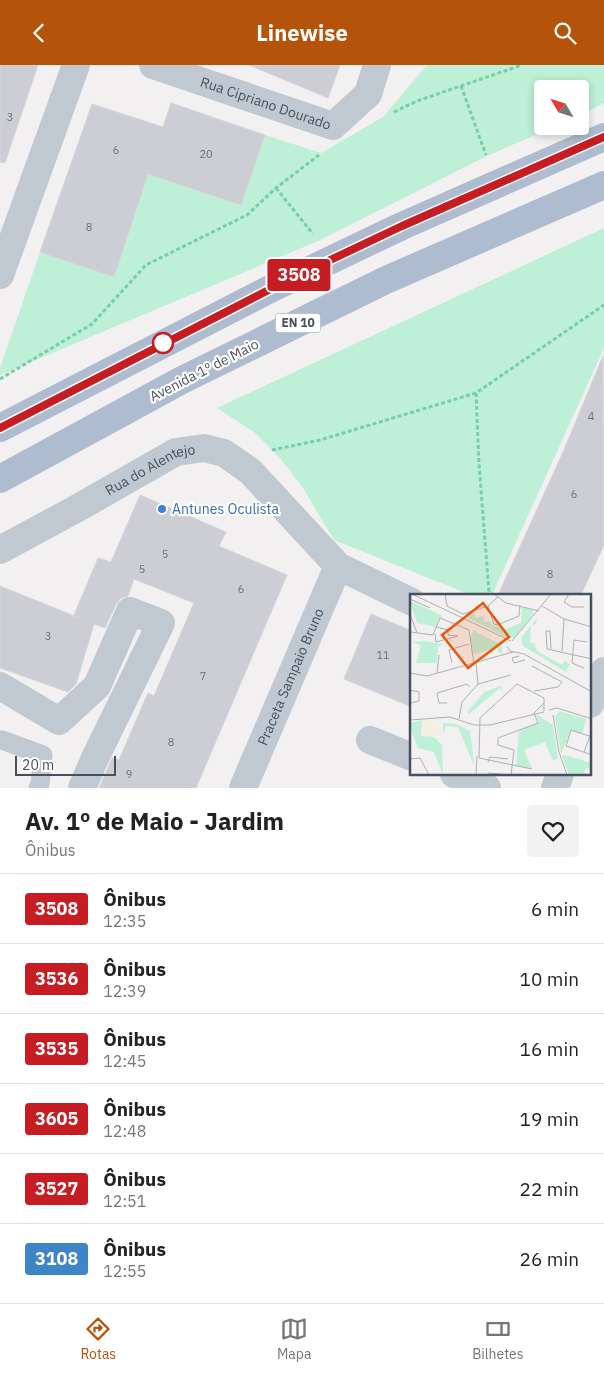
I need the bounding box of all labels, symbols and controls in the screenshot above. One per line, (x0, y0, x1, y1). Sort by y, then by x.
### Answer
text: Linewise (256, 18, 348, 47)
icon: back (25, 19, 53, 47)
icon: search (551, 19, 579, 47)
street label: Rua Cipriano Dourado (198, 73, 334, 134)
north arrow (534, 80, 589, 135)
map controls (534, 80, 589, 135)
house number: 3 (7, 110, 13, 124)
house number: 6 (113, 143, 119, 157)
house number: 20 (199, 147, 213, 161)
house number: 8 (86, 220, 92, 234)
line badge: 3508 (264, 259, 334, 291)
text: 3508 (277, 263, 321, 286)
road number: EN 10 (276, 313, 320, 333)
unlabelled marker (152, 332, 174, 354)
street label: Avenida 1º de Maio (146, 335, 262, 405)
house number: 4 (588, 409, 595, 423)
street label: Rua do Alentejo (102, 440, 196, 499)
house number: 6 (571, 487, 577, 501)
place label: Antunes Oculista (172, 500, 279, 518)
marker: Antunes Oculista (156, 503, 168, 515)
house number: 5 (162, 547, 168, 561)
house number: 5 (139, 562, 145, 576)
house number: 8 (547, 567, 553, 581)
house number: 6 (238, 582, 244, 596)
inset map (410, 594, 592, 776)
street label: Praceta Sampaio Bruno (253, 605, 328, 748)
house number: 3 (45, 629, 51, 643)
house number: 11 (376, 648, 390, 662)
house number: 7 (200, 669, 206, 683)
house number: 8 (168, 735, 174, 749)
scale bar (15, 753, 116, 776)
text: 20 m (22, 756, 54, 774)
house number: 9 (126, 767, 132, 781)
text: Av. 1º de Maio - Jardim (25, 805, 284, 837)
button: heart (527, 805, 579, 857)
text: Ônibus (25, 840, 76, 860)
text: Ônibus (103, 887, 166, 911)
text: 3508 (35, 897, 78, 920)
text: 6 min (531, 897, 579, 921)
text: 12:35 (103, 911, 146, 931)
text: Ônibus (103, 957, 166, 981)
text: 3536 (35, 967, 78, 990)
text: 10 min (520, 967, 579, 991)
text: 12:39 (103, 981, 146, 1001)
text: Ônibus (103, 1027, 166, 1051)
text: 3535 (35, 1037, 78, 1060)
text: 16 min (520, 1037, 579, 1061)
text: 12:45 (103, 1051, 146, 1071)
text: Ônibus (103, 1097, 166, 1121)
text: 3605 (35, 1107, 78, 1130)
text: 19 min (520, 1107, 579, 1131)
text: 12:48 (103, 1121, 146, 1141)
text: Ônibus (103, 1167, 166, 1191)
text: 3527 (35, 1177, 78, 1200)
text: 22 min (520, 1177, 579, 1201)
text: 12:51 (103, 1191, 146, 1211)
text: Ônibus (103, 1237, 166, 1261)
text: 3108 (35, 1247, 78, 1270)
text: 26 min (520, 1247, 579, 1271)
text: 12:55 (103, 1261, 146, 1281)
tab: Rotas (80, 1315, 116, 1363)
tab: Mapa (277, 1315, 311, 1363)
tab: Bilhetes (472, 1315, 524, 1363)

